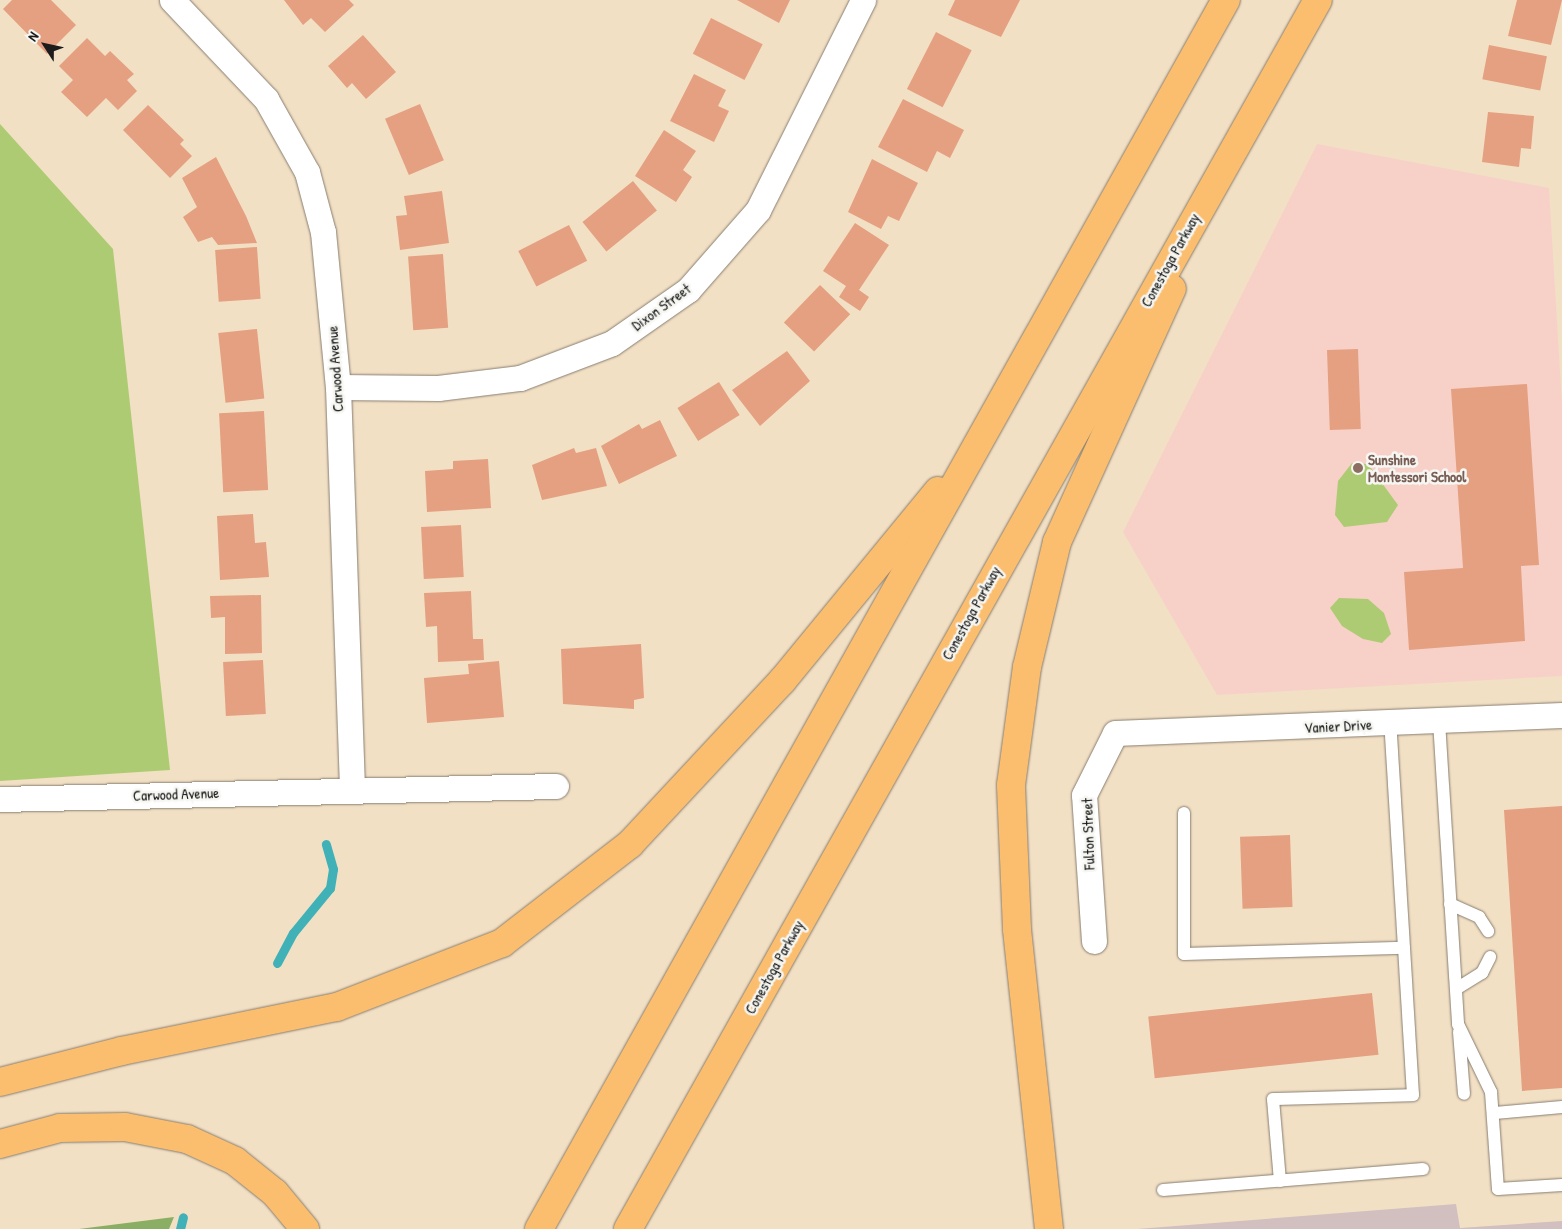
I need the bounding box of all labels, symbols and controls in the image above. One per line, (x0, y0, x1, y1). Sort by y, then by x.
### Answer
north arrow (20, 20, 70, 70)
text: N (22, 28, 42, 45)
street label: Conestoga Parkway (1137, 210, 1203, 310)
street label: Dixon Street (628, 280, 694, 334)
street label: Carwood Avenue (323, 325, 347, 413)
place label: Sunshine Montessori School (1368, 450, 1466, 485)
marker: Sunshine Montessori School (1352, 462, 1364, 474)
street label: Conestoga Parkway (938, 563, 1004, 663)
street label: Vanier Drive (1304, 715, 1372, 737)
street label: Carwood Avenue (133, 784, 219, 804)
street label: Fulton Street (1078, 798, 1098, 870)
street label: Conestoga Parkway (741, 917, 807, 1017)

